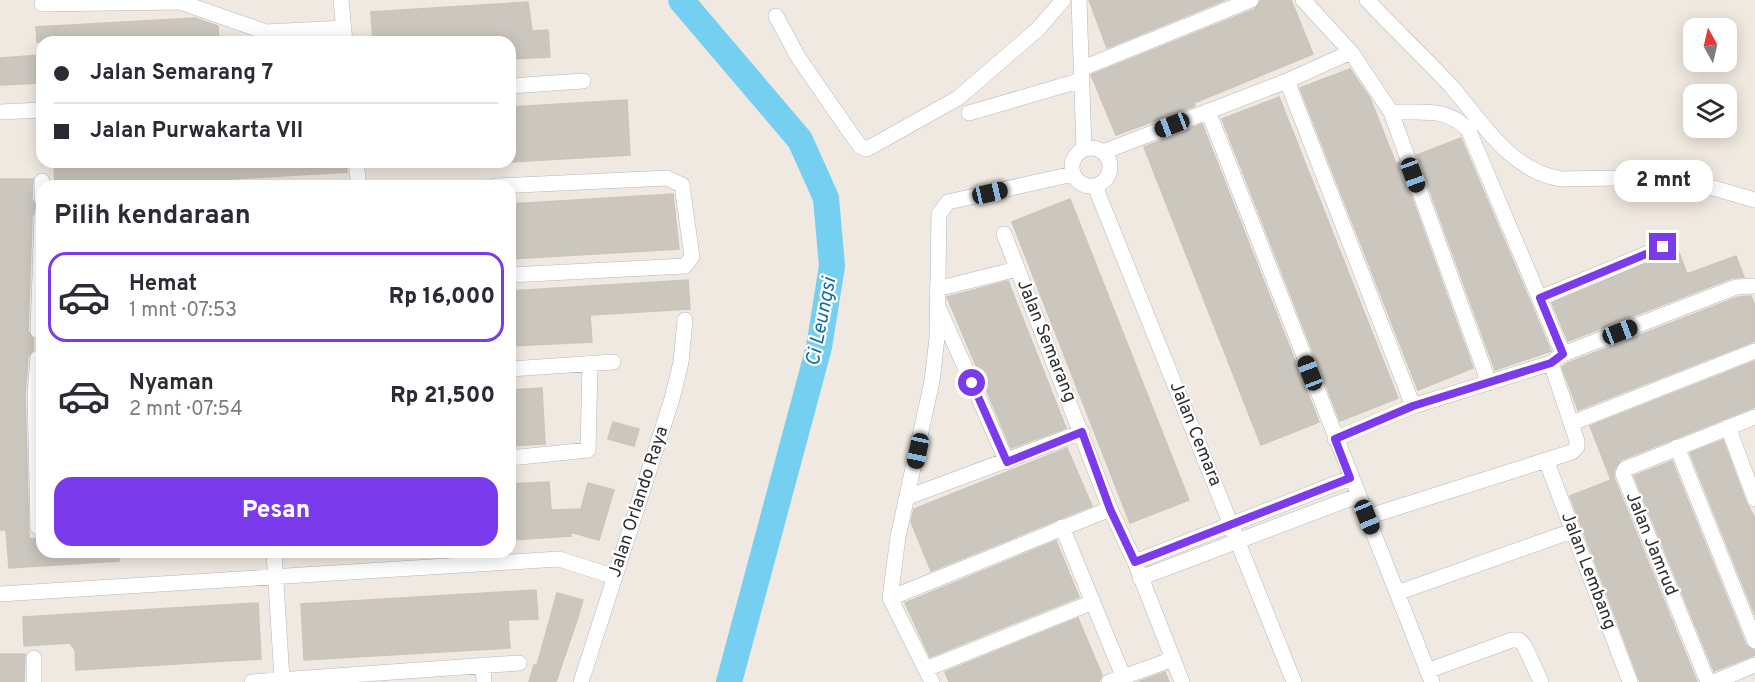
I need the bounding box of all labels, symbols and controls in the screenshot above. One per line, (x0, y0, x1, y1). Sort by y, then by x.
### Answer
north arrow (1683, 18, 1737, 72)
map controls (1683, 18, 1737, 138)
text: Jalan Semarang 7 (90, 60, 273, 87)
button: layers (1683, 84, 1737, 138)
car (1152, 110, 1192, 140)
text: Jalan Purwakarta VII (90, 118, 303, 145)
car (1398, 155, 1428, 195)
callout: 2 mnt (1614, 160, 1712, 202)
text: 2 mnt (1636, 168, 1691, 194)
car (970, 180, 1010, 206)
text: Pilih kendaraan (54, 199, 251, 233)
route end (1649, 233, 1676, 260)
icon: car (57, 270, 111, 324)
text: Hemat (129, 271, 197, 298)
water label: Ci Leungsi (801, 274, 844, 368)
street label: Jalan Semarang (1011, 276, 1081, 406)
text: Rp 16,000 (389, 284, 495, 311)
text: 1 mnt · 07:53 (129, 298, 237, 324)
car (1600, 317, 1640, 347)
car (1295, 353, 1325, 393)
icon: car (57, 369, 111, 423)
route start (958, 369, 985, 396)
text: Nyaman (129, 370, 214, 397)
street label: Jalan Cemara (1164, 378, 1226, 490)
text: Rp 21,500 (390, 383, 495, 410)
text: 2 mnt · 07:54 (129, 397, 243, 423)
street label: Jalan Orlando Raya (604, 424, 674, 580)
car (905, 432, 931, 470)
button: Pesan (54, 477, 498, 546)
street label: Jalan Jamrud (1620, 489, 1682, 599)
car (1352, 497, 1382, 537)
street label: Jalan Lembang (1555, 509, 1621, 633)

